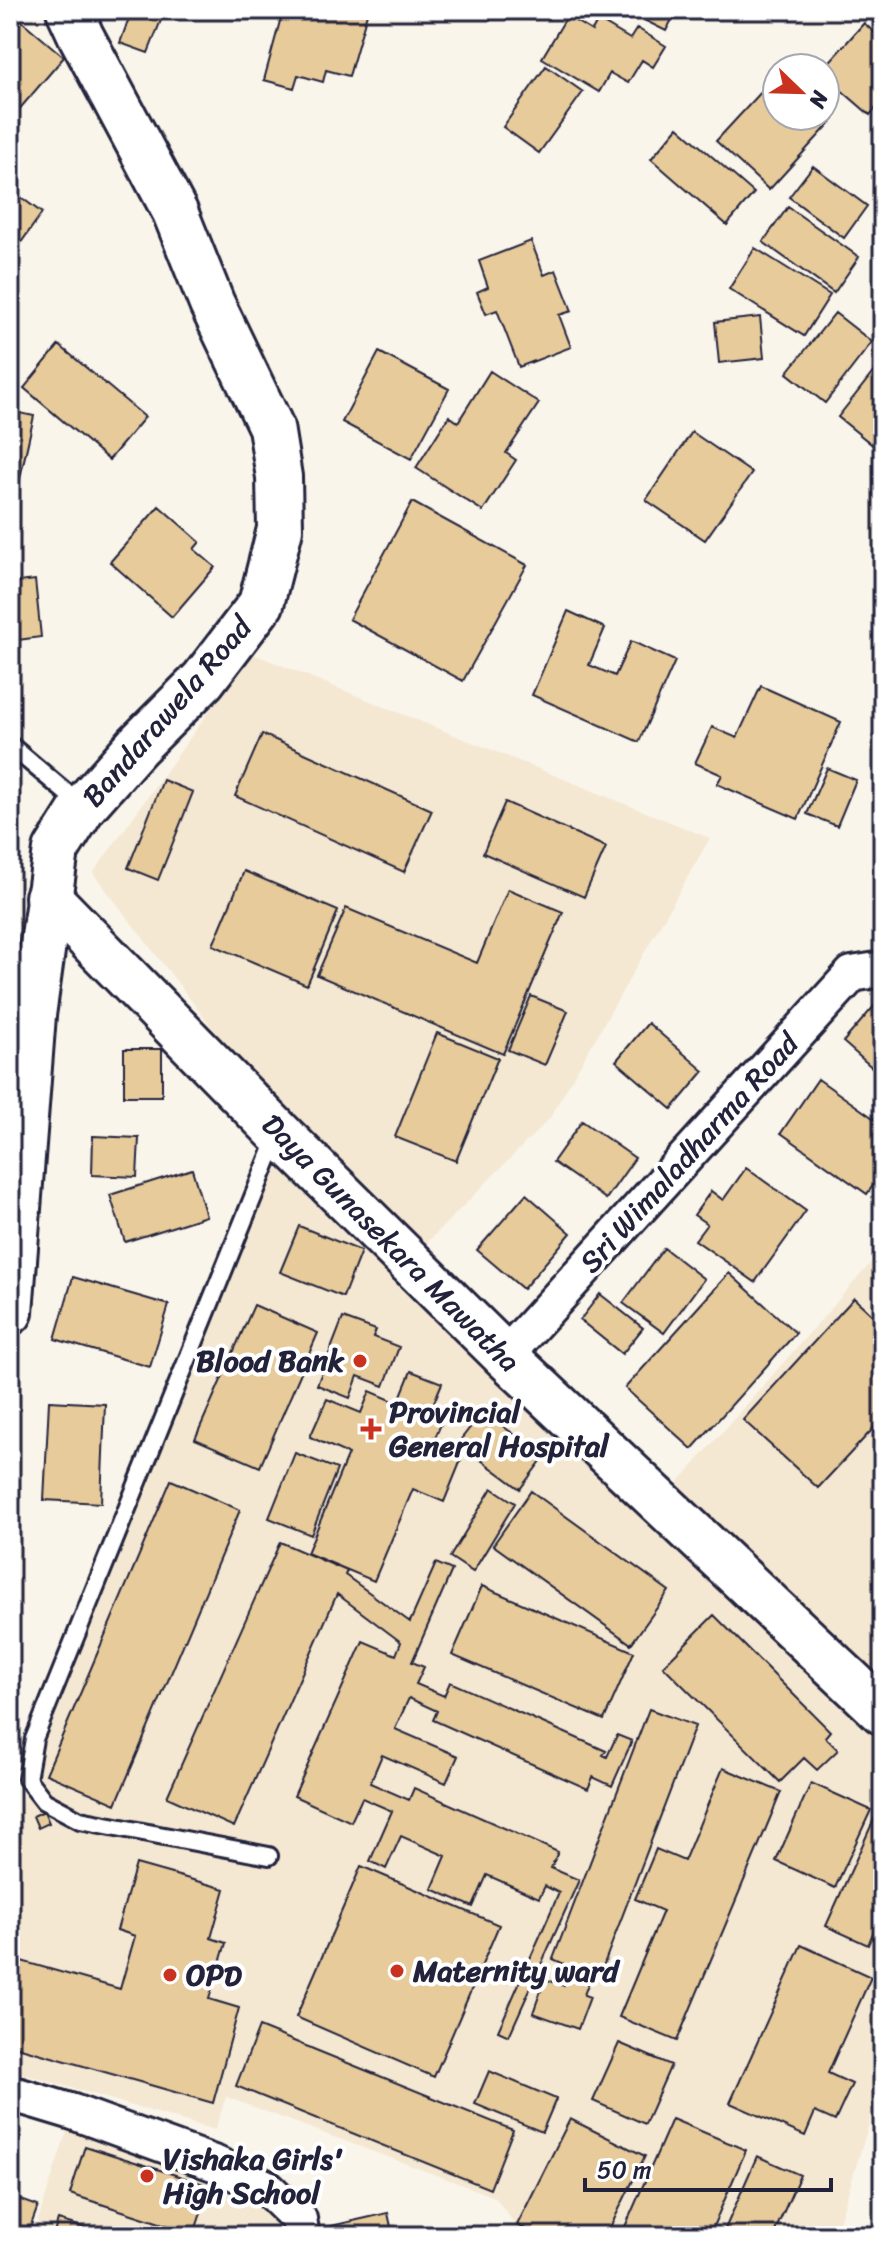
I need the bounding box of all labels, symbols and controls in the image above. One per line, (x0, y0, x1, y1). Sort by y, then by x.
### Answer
north arrow (761, 52, 841, 132)
text: N (798, 84, 840, 115)
street label: Bandarawela Road (68, 602, 267, 820)
street label: Sri Wimaladharma Road (565, 1018, 814, 1286)
street label: Daya Gunasekara Mawatha (248, 1100, 534, 1386)
place label: Blood Bank (196, 1334, 345, 1388)
marker: Blood Bank (351, 1352, 369, 1370)
place label: Provincial General Hospital (389, 1385, 610, 1473)
marker: Provincial General Hospital (360, 1418, 382, 1440)
place label: Maternity ward (412, 1944, 621, 1998)
place label: OPD (186, 1948, 243, 2002)
marker: Maternity ward (388, 1962, 406, 1980)
marker: OPD (161, 1966, 179, 1984)
place label: Vishaka Girls' High School (163, 2132, 344, 2220)
scale bar (585, 2142, 831, 2192)
text: 50 m (597, 2149, 652, 2191)
marker: Vishaka Girls' High School (138, 2167, 156, 2185)

